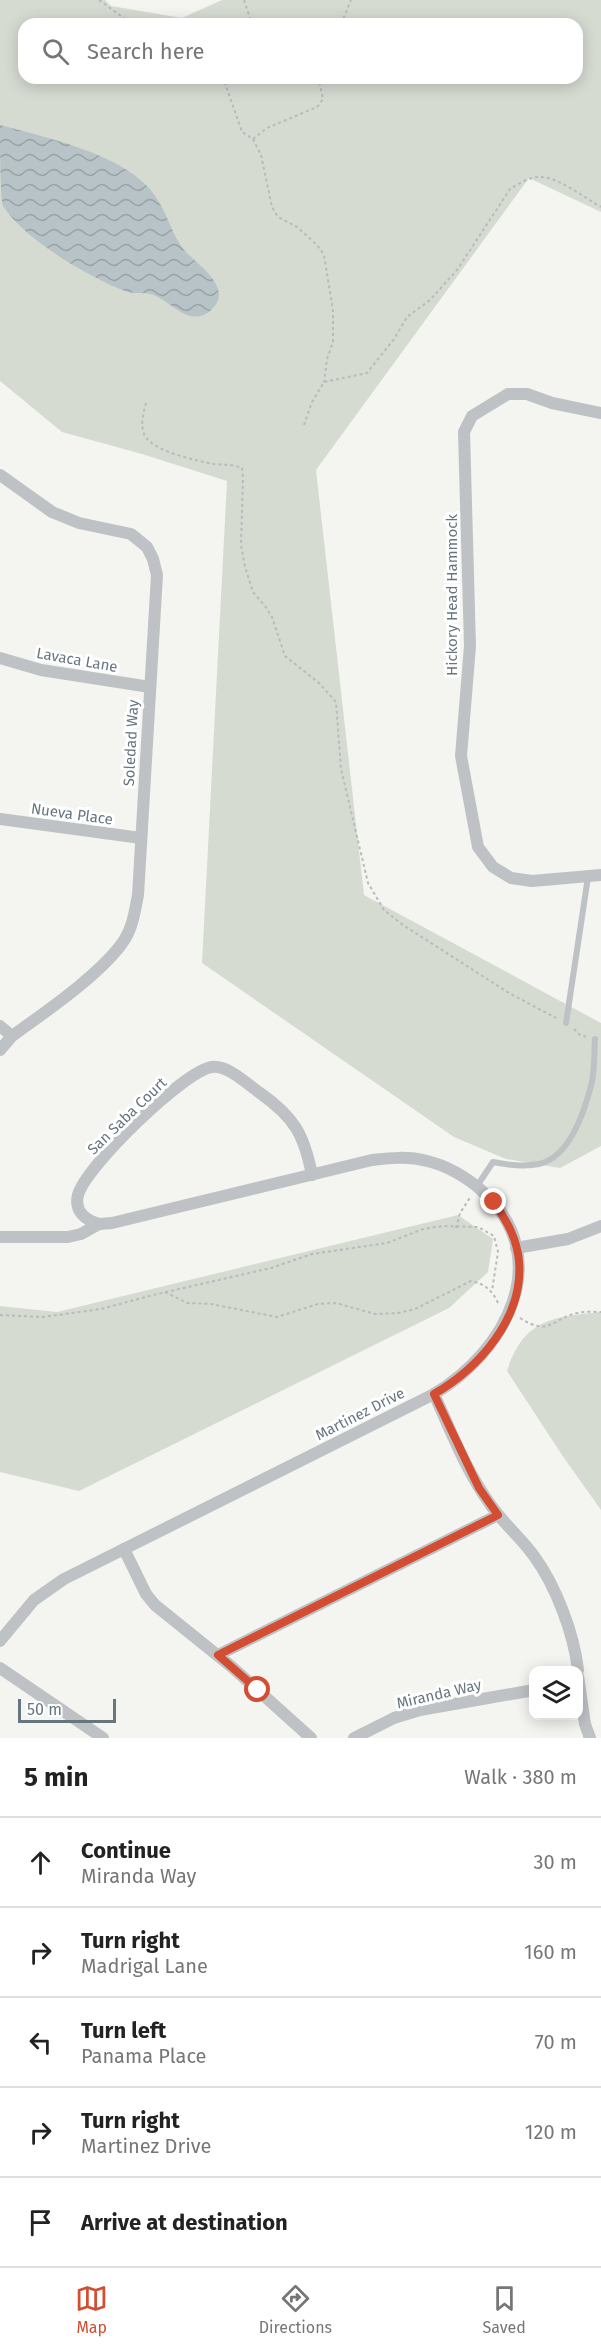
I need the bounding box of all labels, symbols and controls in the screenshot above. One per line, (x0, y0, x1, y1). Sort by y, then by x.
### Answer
search box (18, 18, 583, 84)
icon: search (39, 35, 72, 68)
text: Search here (87, 38, 205, 65)
street label: Hickory Head Hammock (443, 514, 461, 676)
street label: Lavaca Lane (35, 644, 119, 676)
street label: Soledad Way (120, 699, 142, 787)
street label: Nueva Place (30, 799, 114, 829)
street label: San Saba Court (84, 1073, 171, 1158)
route end (480, 1188, 506, 1214)
street label: Martinez Drive (312, 1384, 408, 1444)
map controls (529, 1666, 583, 1720)
button: layers (529, 1666, 583, 1720)
street label: Miranda Way (395, 1675, 484, 1712)
route start (244, 1676, 270, 1702)
scale bar (18, 1696, 116, 1724)
text: 50 m (27, 1700, 62, 1719)
text: 5 min (24, 1762, 88, 1793)
text: Walk · 380 m (464, 1765, 577, 1789)
text: Continue (81, 1837, 171, 1864)
icon: ahead (24, 1846, 57, 1879)
text: 30 m (533, 1850, 577, 1874)
text: Miranda Way (81, 1864, 196, 1888)
text: Turn right (81, 1927, 180, 1954)
icon: right (24, 1936, 57, 1969)
text: 160 m (524, 1940, 577, 1964)
text: Madrigal Lane (81, 1954, 208, 1978)
text: Turn left (81, 2017, 166, 2044)
icon: left (24, 2026, 57, 2059)
text: 70 m (535, 2030, 577, 2054)
text: Panama Place (81, 2044, 206, 2068)
text: Turn right (81, 2107, 180, 2134)
icon: right (24, 2116, 57, 2149)
text: 120 m (525, 2120, 577, 2144)
text: Martinez Drive (81, 2134, 211, 2158)
icon: arrive (24, 2206, 57, 2239)
text: Arrive at destination (81, 2209, 288, 2236)
tab: Map (75, 2282, 108, 2337)
tab: Directions (259, 2282, 332, 2337)
tab: Saved (482, 2282, 526, 2337)

